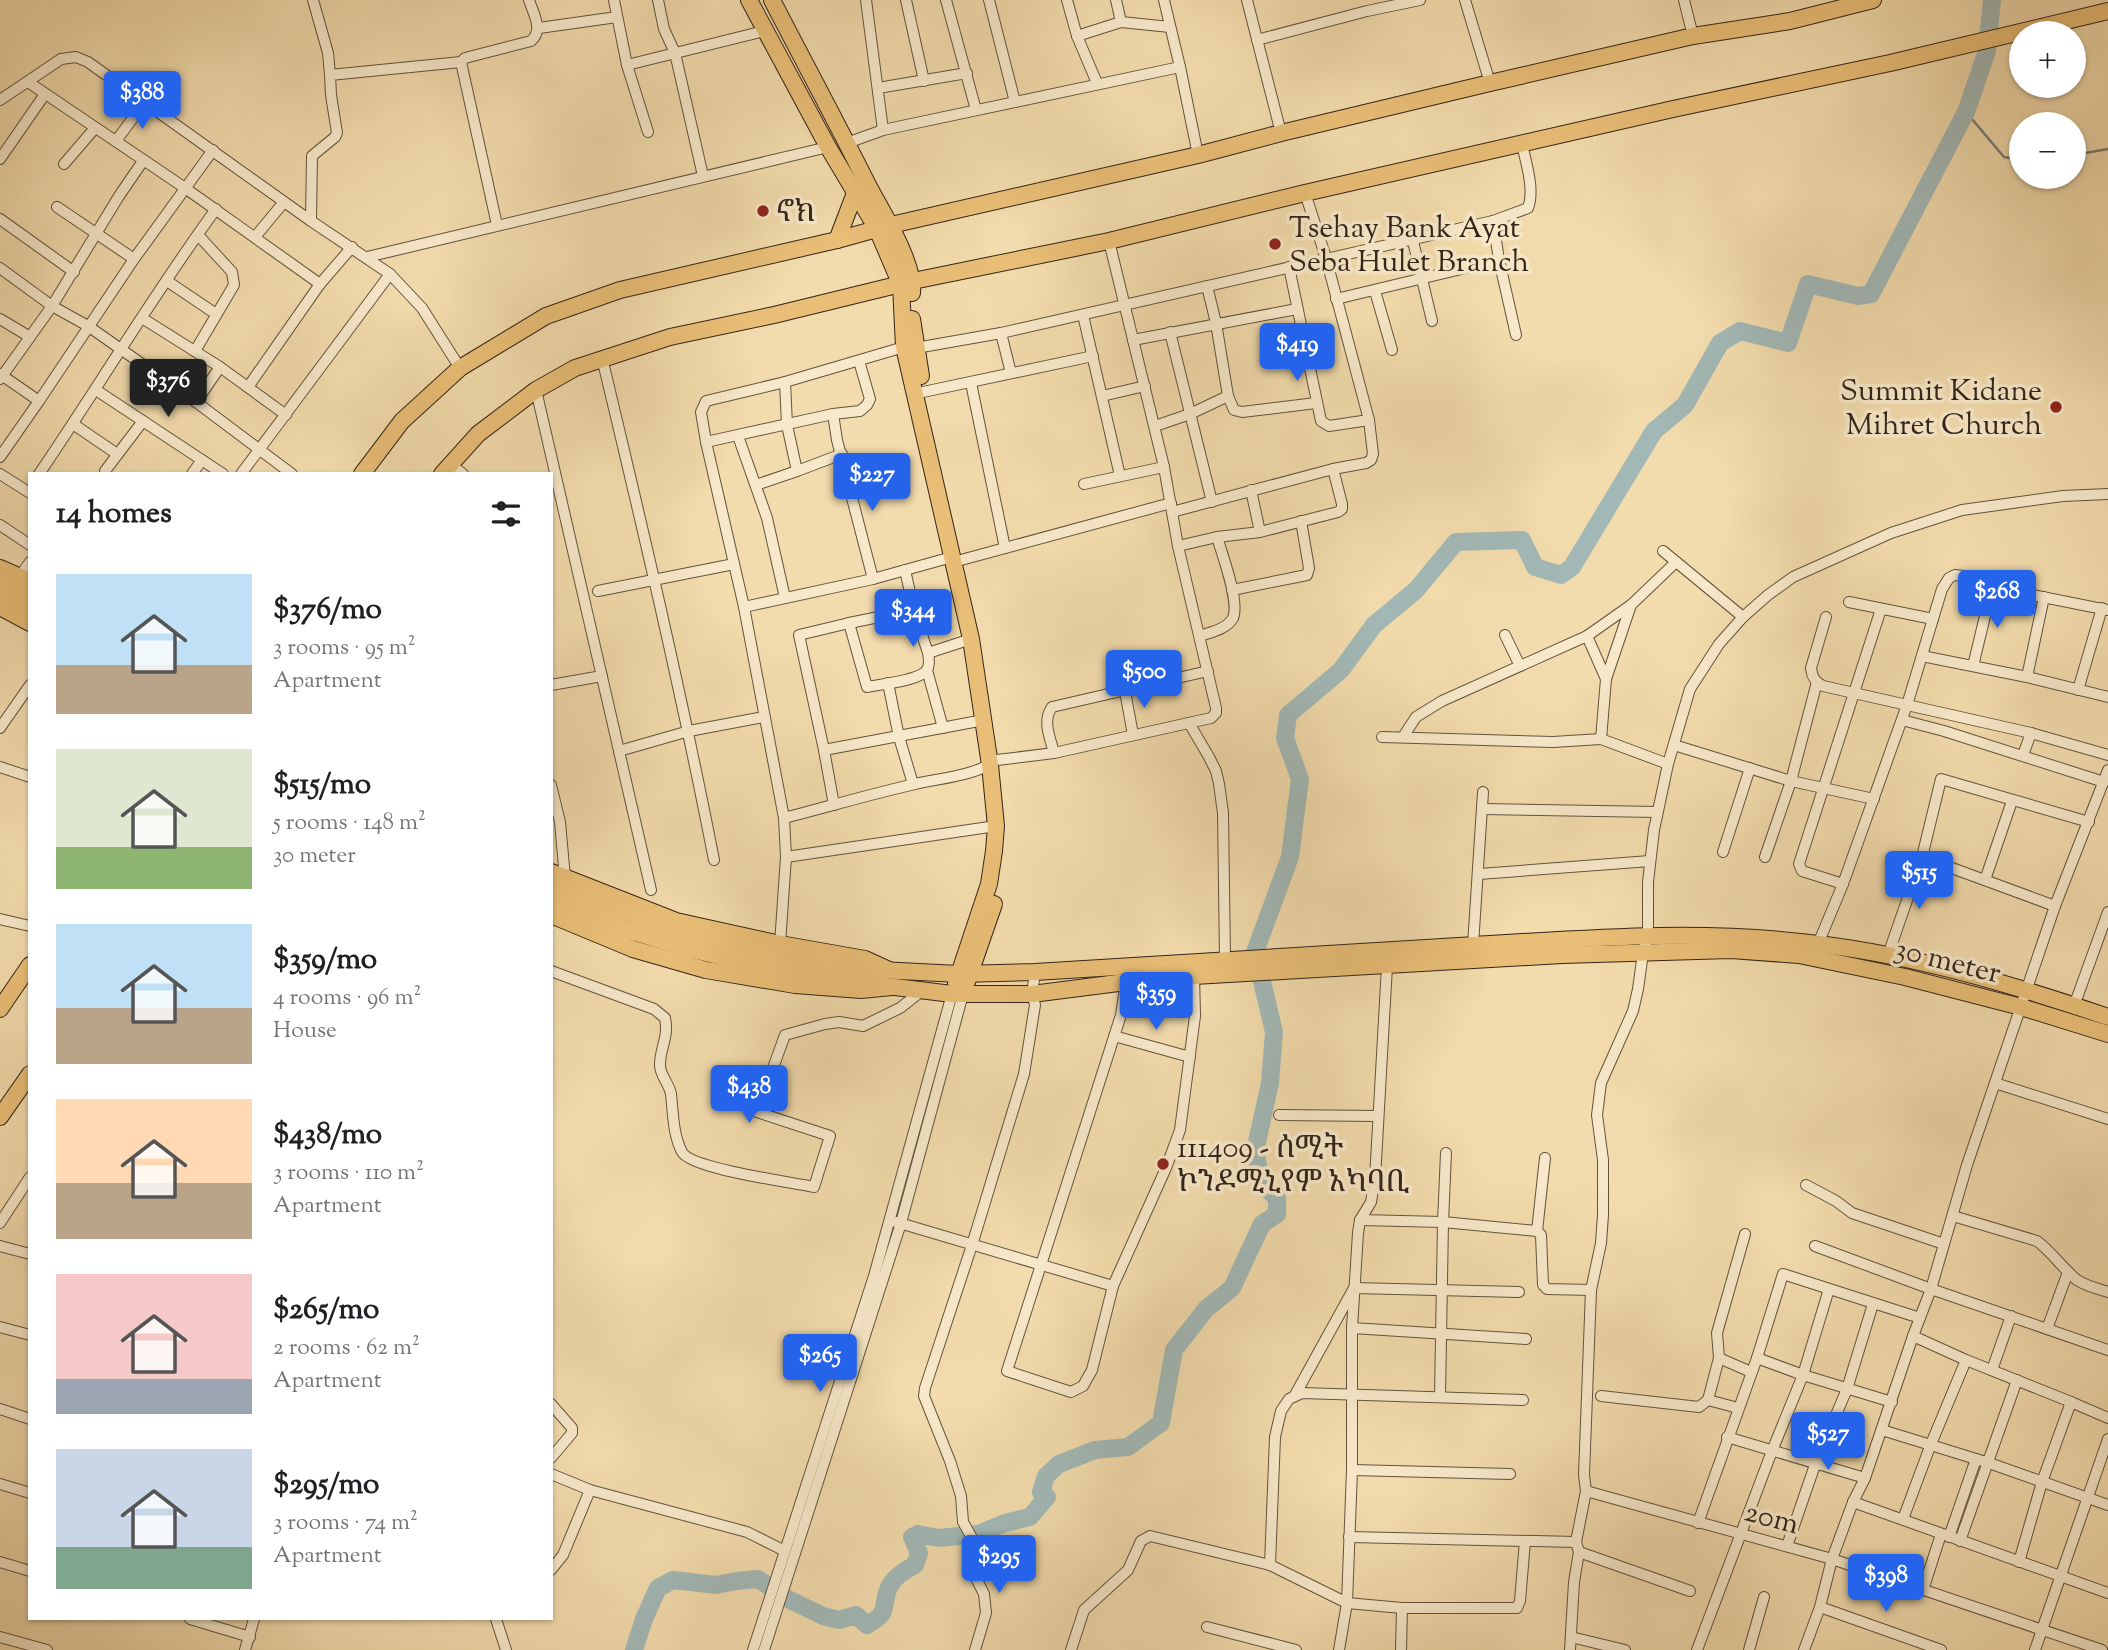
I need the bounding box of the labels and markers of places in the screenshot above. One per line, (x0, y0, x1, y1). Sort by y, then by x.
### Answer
pin: $388 (101, 72, 183, 131)
place label: ኖክ (777, 192, 815, 235)
marker: ኖክ (755, 203, 771, 219)
place label: Tsehay Bank Ayat Seba Hulet Branch (1289, 208, 1530, 285)
marker: Tsehay Bank Ayat Seba Hulet Branch (1267, 236, 1283, 252)
pin: $419 (1256, 324, 1338, 383)
pin: $376 (127, 360, 209, 419)
place label: Summit Kidane Mihret Church (1840, 371, 2042, 448)
marker: Summit Kidane Mihret Church (2048, 399, 2064, 415)
pin: $227 (831, 454, 913, 513)
pin: $268 (1956, 570, 2038, 630)
pin: $344 (872, 590, 954, 649)
pin: $500 (1103, 650, 1185, 710)
pin: $515 (1878, 852, 1960, 911)
pin: $359 (1115, 972, 1197, 1032)
pin: $438 (708, 1066, 790, 1125)
place label: 111409 - ሰሚት ኮንዶሚኒየም አካባቢ (1177, 1128, 1410, 1205)
marker: 111409 - ሰሚት ኮንዶሚኒየም አካባቢ (1155, 1156, 1171, 1172)
pin: $265 (779, 1334, 861, 1394)
pin: $527 (1787, 1412, 1869, 1472)
pin: $295 (958, 1536, 1040, 1595)
pin: $398 (1845, 1554, 1927, 1614)

